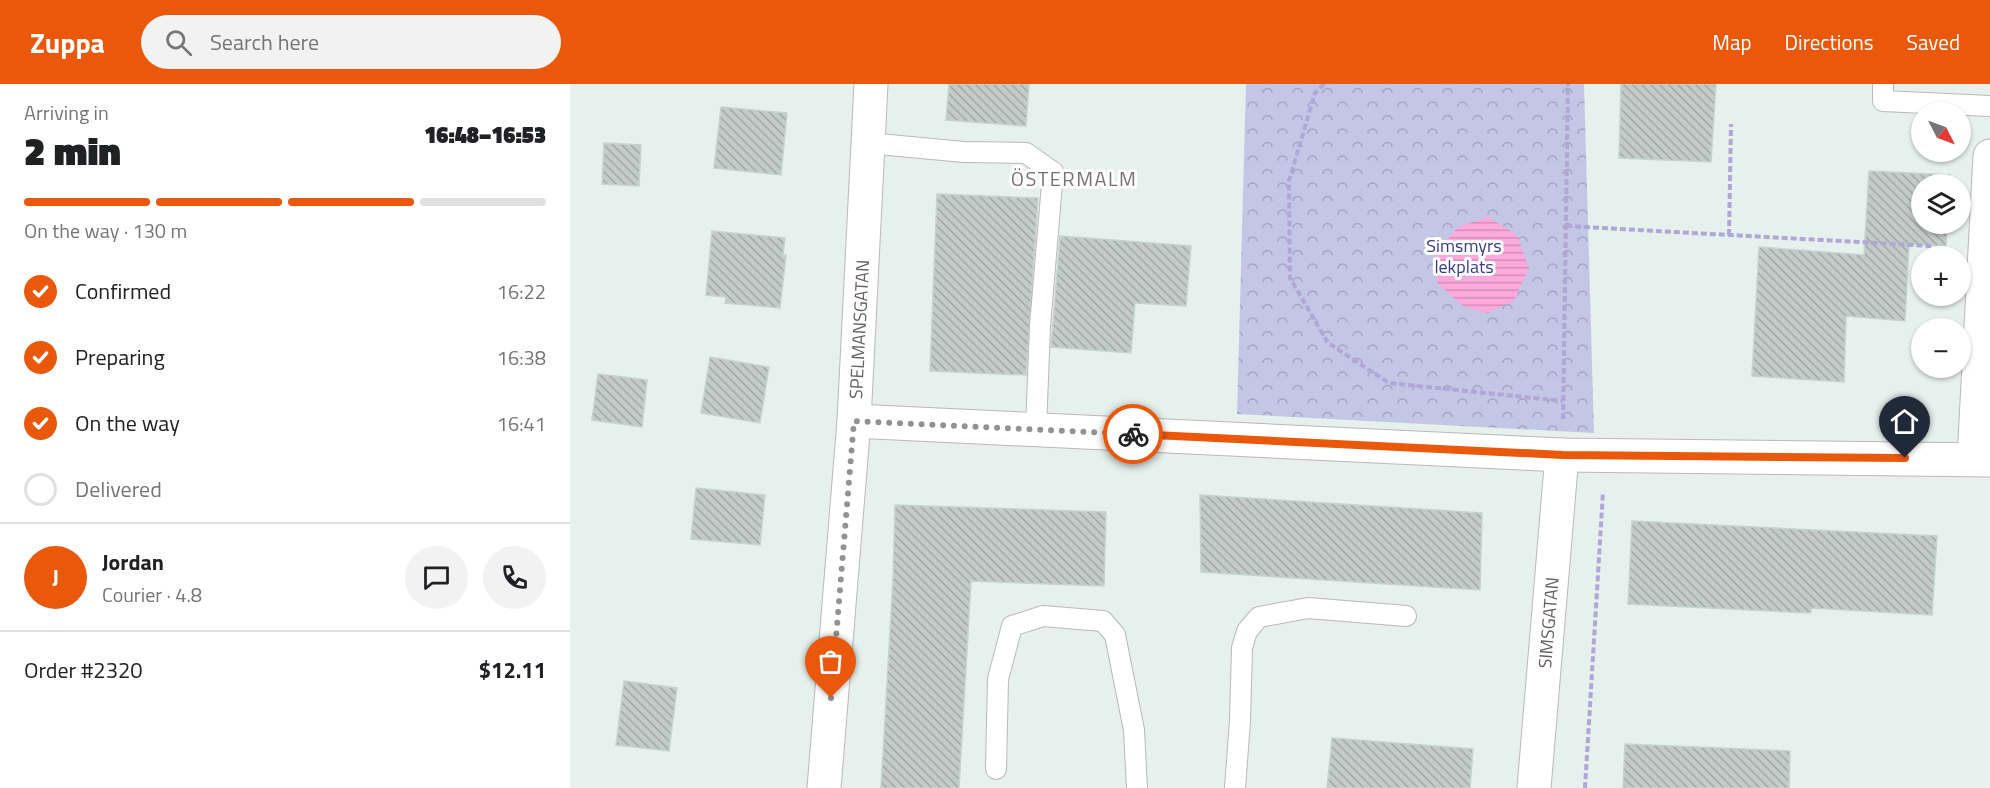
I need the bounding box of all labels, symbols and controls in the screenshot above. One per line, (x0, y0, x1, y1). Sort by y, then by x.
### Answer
search box (141, 15, 561, 69)
text: Zuppa (30, 21, 105, 64)
text: Search here (210, 25, 319, 59)
icon: search (162, 26, 195, 59)
text: Map (1712, 26, 1752, 58)
text: Directions (1785, 26, 1874, 58)
text: Saved (1907, 26, 1960, 58)
text: Arriving in (24, 97, 109, 128)
north arrow (1911, 102, 1971, 162)
map controls (1911, 102, 1971, 378)
text: 16:48–16:53 (424, 118, 546, 152)
text: 2 min (24, 121, 121, 180)
district label: ÖSTERMALM (1011, 163, 1137, 194)
button: layers (1911, 174, 1971, 234)
text: On the way · 130 m (24, 215, 187, 246)
park label: Simsmyrs lekplats (1426, 232, 1502, 280)
button: + (1911, 246, 1971, 306)
street label: SPELMANSGATAN (842, 259, 876, 400)
text: Confirmed (75, 274, 171, 308)
icon: check (24, 275, 57, 308)
text: 16:22 (497, 276, 546, 307)
button: − (1911, 318, 1971, 378)
text: Preparing (75, 340, 165, 374)
icon: check (24, 341, 57, 374)
text: 16:38 (497, 342, 546, 373)
pin (1879, 396, 1930, 458)
courier (1103, 404, 1163, 464)
icon: home (1888, 405, 1921, 438)
text: On the way (75, 406, 180, 440)
icon: check (24, 407, 57, 440)
text: 16:41 (497, 408, 546, 439)
icon: bike (1117, 418, 1150, 451)
text: Delivered (75, 472, 162, 506)
text: Jordan (102, 545, 164, 579)
button: chat (405, 546, 468, 609)
button: phone (483, 546, 546, 609)
text: J (52, 560, 59, 594)
street label: SIMSGATAN (1531, 576, 1565, 669)
text: Courier · 4.8 (102, 579, 202, 610)
pin (805, 636, 856, 698)
icon: bag (814, 645, 847, 678)
text: Order #2320 (24, 653, 143, 687)
text: $12.11 (479, 653, 546, 687)

